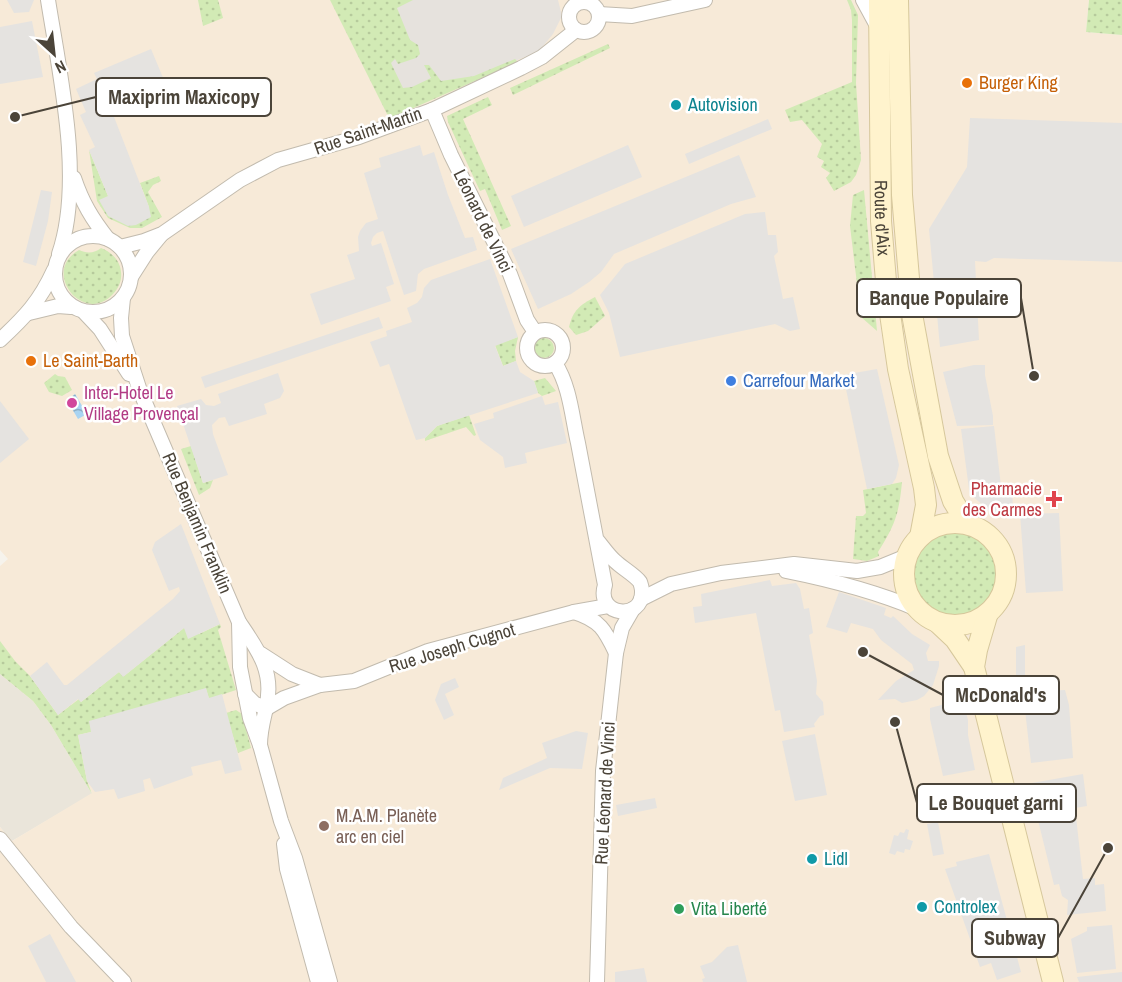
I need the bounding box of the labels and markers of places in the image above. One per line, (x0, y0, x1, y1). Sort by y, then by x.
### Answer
place label: Burger King (979, 70, 1059, 95)
marker: Burger King (960, 76, 974, 90)
callout: Maxiprim Maxicopy (96, 78, 271, 116)
place label: Autovision (687, 92, 758, 117)
marker: Autovision (669, 98, 683, 112)
callout: Banque Populaire (857, 279, 1021, 317)
place label: Le Saint-Barth (43, 348, 138, 373)
marker: Le Saint-Barth (24, 354, 38, 368)
place label: Carrefour Market (743, 368, 855, 393)
marker: Carrefour Market (724, 374, 738, 388)
place label: Inter-Hotel Le Village Provençal (84, 380, 199, 426)
marker: Inter-Hotel Le Village Provençal (65, 396, 79, 410)
place label: Pharmacie des Carmes (962, 476, 1042, 522)
marker: Pharmacie des Carmes (1047, 492, 1061, 506)
callout: McDonald's (943, 676, 1059, 714)
callout: Le Bouquet garni (917, 784, 1076, 822)
place label: M.A.M. Planète arc en ciel (336, 803, 437, 849)
marker: M.A.M. Planète arc en ciel (317, 819, 331, 833)
place label: Lidl (824, 846, 848, 871)
marker: Lidl (805, 852, 819, 866)
place label: Controlex (934, 894, 998, 919)
place label: Vita Liberté (691, 896, 767, 921)
marker: Controlex (915, 900, 929, 914)
marker: Vita Liberté (672, 902, 686, 916)
callout: Subway (972, 919, 1058, 957)

